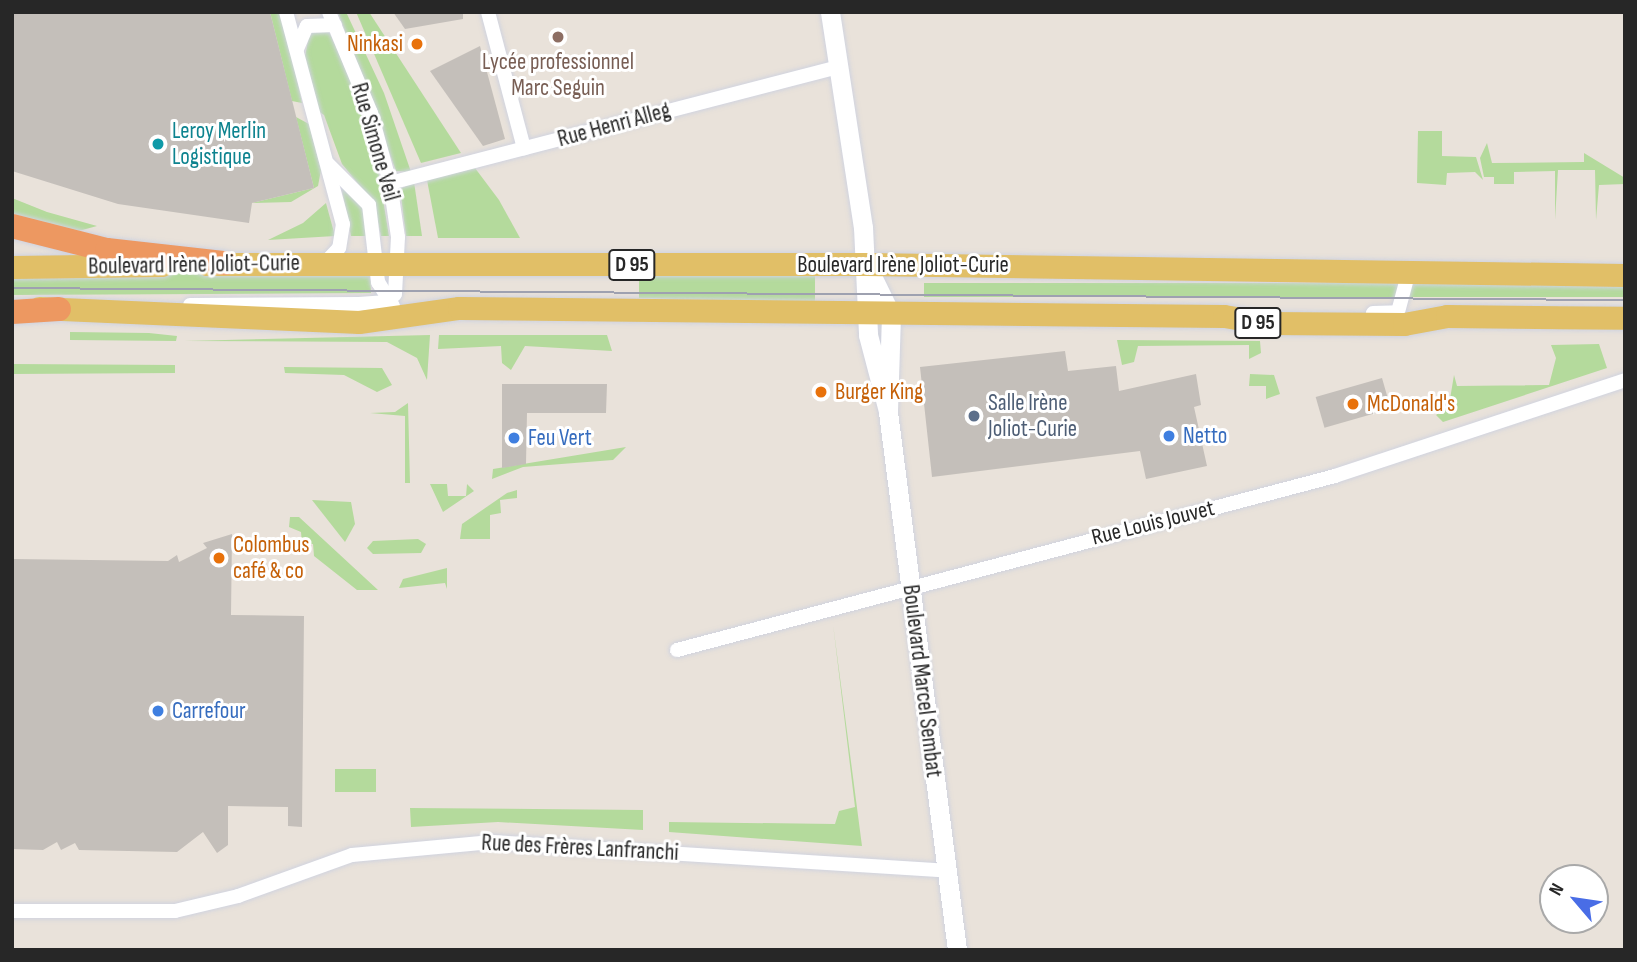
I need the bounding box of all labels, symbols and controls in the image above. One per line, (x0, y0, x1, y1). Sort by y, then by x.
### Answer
marker: Lycée professionnel Marc Seguin (550, 29, 566, 45)
place label: Ninkasi (347, 30, 403, 58)
marker: Ninkasi (409, 36, 425, 52)
place label: Lycée professionnel Marc Seguin (482, 48, 634, 102)
street label: Rue Simone Veil (345, 80, 405, 204)
street label: Rue Henri Alleg (555, 97, 673, 153)
place label: Leroy Merlin Logistique (172, 117, 266, 171)
marker: Leroy Merlin Logistique (150, 136, 166, 152)
road number: D 95 (608, 247, 656, 282)
street label: Boulevard Irène Joliot-Curie (88, 249, 300, 281)
street label: Boulevard Irène Joliot-Curie (797, 251, 1009, 279)
road number: D 95 (1234, 306, 1282, 340)
place label: Burger King (835, 378, 923, 406)
marker: Burger King (813, 384, 829, 400)
place label: Salle Irène Joliot-Curie (988, 389, 1077, 443)
place label: McDonald's (1367, 390, 1455, 418)
marker: McDonald's (1345, 396, 1361, 412)
marker: Salle Irène Joliot-Curie (966, 408, 982, 424)
place label: Netto (1183, 422, 1227, 450)
place label: Feu Vert (528, 424, 592, 452)
marker: Netto (1161, 428, 1177, 444)
marker: Feu Vert (506, 430, 522, 446)
street label: Rue Louis Jouvet (1089, 494, 1217, 552)
place label: Colombus café & co (233, 531, 309, 585)
marker: Colombus café & co (211, 550, 227, 566)
street label: Boulevard Marcel Sembat (896, 583, 948, 779)
place label: Carrefour (172, 697, 246, 725)
marker: Carrefour (150, 703, 166, 719)
street label: Rue des Frères Lanfranchi (481, 829, 679, 867)
north arrow (1539, 864, 1609, 934)
text: N (1544, 880, 1569, 900)

